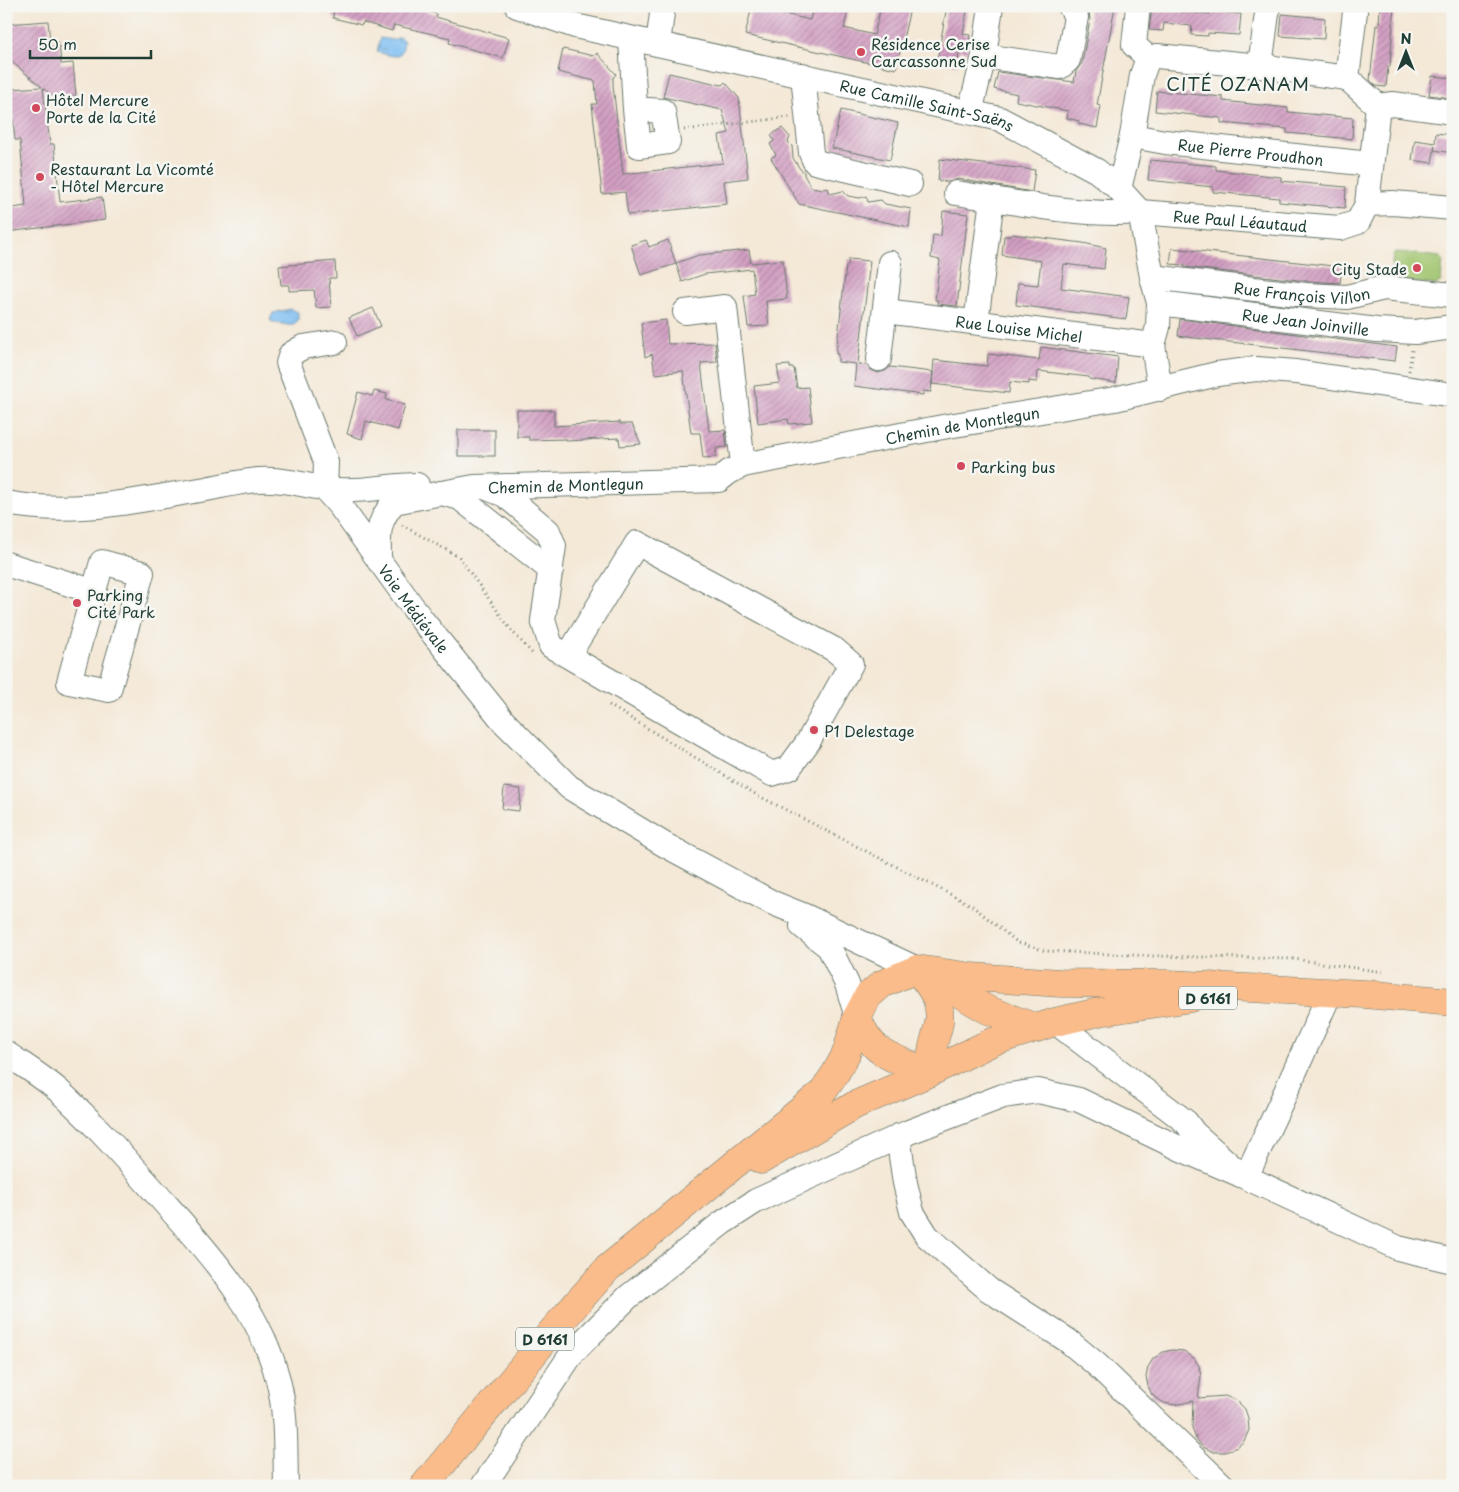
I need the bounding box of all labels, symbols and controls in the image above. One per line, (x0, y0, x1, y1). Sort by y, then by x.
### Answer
scale bar (30, 28, 151, 60)
north arrow (1382, 28, 1432, 78)
text: N (1400, 28, 1412, 49)
text: 50 m (38, 32, 77, 55)
place label: Résidence Cerise Carcassonne Sud (871, 32, 997, 72)
marker: Résidence Cerise Carcassonne Sud (855, 46, 867, 58)
district label: CITÉ OZANAM (1166, 70, 1310, 97)
street label: Rue Camille Saint-Saëns (838, 73, 1019, 136)
place label: Hôtel Mercure Porte de la Cité (46, 88, 156, 128)
marker: Hôtel Mercure Porte de la Cité (30, 102, 42, 114)
street label: Rue Pierre Proudhon (1177, 132, 1325, 170)
place label: Restaurant La Vicomté - Hôtel Mercure (50, 157, 214, 197)
marker: Restaurant La Vicomté - Hôtel Mercure (34, 171, 46, 183)
street label: Rue Paul Léautaud (1172, 203, 1308, 237)
place label: City Stade (1331, 257, 1407, 280)
marker: City Stade (1411, 262, 1423, 274)
street label: Rue François Villon (1233, 275, 1372, 309)
street label: Rue Jean Joinville (1241, 302, 1371, 340)
street label: Rue Louise Michel (954, 309, 1084, 347)
street label: Chemin de Montlegun (883, 400, 1041, 449)
place label: Parking bus (971, 455, 1055, 478)
marker: Parking bus (955, 460, 967, 472)
street label: Chemin de Montlegun (487, 471, 644, 498)
street label: Voie Médiévale (374, 559, 455, 658)
place label: Parking Cité Park (87, 583, 155, 623)
marker: Parking Cité Park (71, 597, 83, 609)
place label: P1 Delestage (824, 719, 914, 742)
marker: P1 Delestage (808, 724, 820, 736)
road number: D 6161 (1179, 986, 1237, 1010)
road number: D 6161 (516, 1328, 574, 1350)

